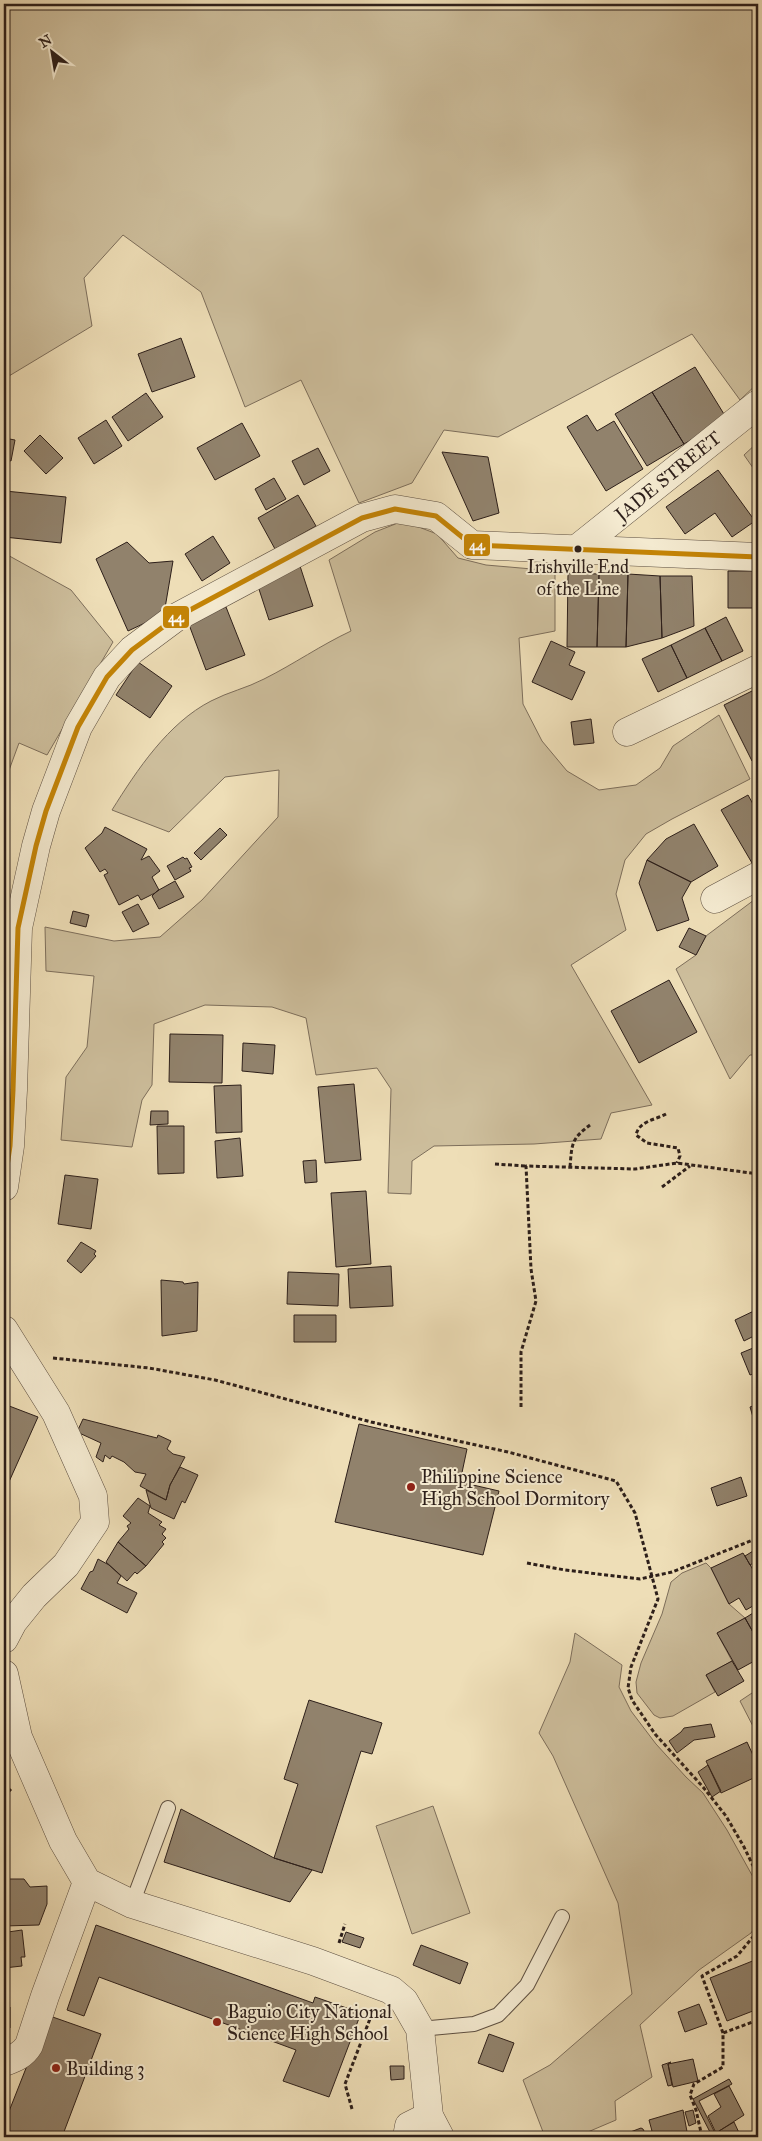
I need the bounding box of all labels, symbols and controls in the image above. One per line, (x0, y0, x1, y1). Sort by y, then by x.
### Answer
north arrow (28, 28, 78, 78)
text: N (36, 31, 55, 52)
street label: JADE STREET (609, 426, 727, 528)
line badge: 44 (463, 533, 491, 557)
text: 44 (469, 537, 486, 555)
marker: Irishville End of the Line (573, 544, 583, 554)
place label: Irishville End of the Line (527, 556, 629, 600)
line badge: 44 (162, 605, 190, 629)
text: 44 (168, 609, 185, 627)
place label: Philippine Science High School Dormitory (421, 1465, 611, 1511)
marker: Philippine Science High School Dormitory (405, 1481, 417, 1493)
place label: Baguio City National Science High School (227, 2000, 393, 2046)
marker: Baguio City National Science High School (211, 2016, 223, 2028)
place label: Building 3 (66, 2057, 145, 2081)
marker: Building 3 (50, 2062, 62, 2074)

